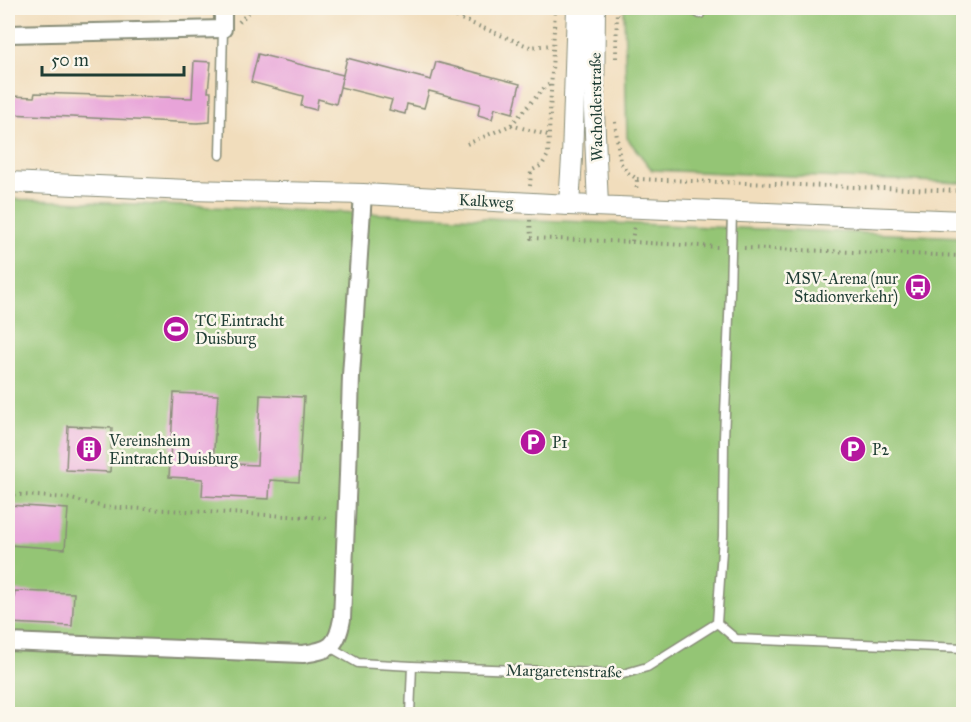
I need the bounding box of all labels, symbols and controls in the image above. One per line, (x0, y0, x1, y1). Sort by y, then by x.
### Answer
scale bar (42, 39, 184, 77)
text: 50 m (51, 49, 89, 71)
street label: Wacholderstraße (586, 52, 606, 162)
street label: Kalkweg (458, 190, 514, 213)
place label: MSV-Arena (nur Stadionverkehr) (785, 269, 898, 307)
bus stop icon: MSV-Arena (nur Stadionverkehr) (903, 272, 933, 302)
place label: TC Eintracht Duisburg (195, 311, 285, 349)
sports icon: TC Eintracht Duisburg (161, 314, 191, 344)
parking icon: P1 (518, 427, 548, 457)
place label: Vereinsheim Eintracht Duisburg (108, 431, 238, 469)
place label: P1 (552, 433, 567, 452)
building icon: Vereinsheim Eintracht Duisburg (74, 434, 104, 464)
parking icon: P2 (838, 434, 868, 464)
place label: P2 (872, 440, 889, 459)
street label: Margaretenstraße (506, 660, 623, 683)

